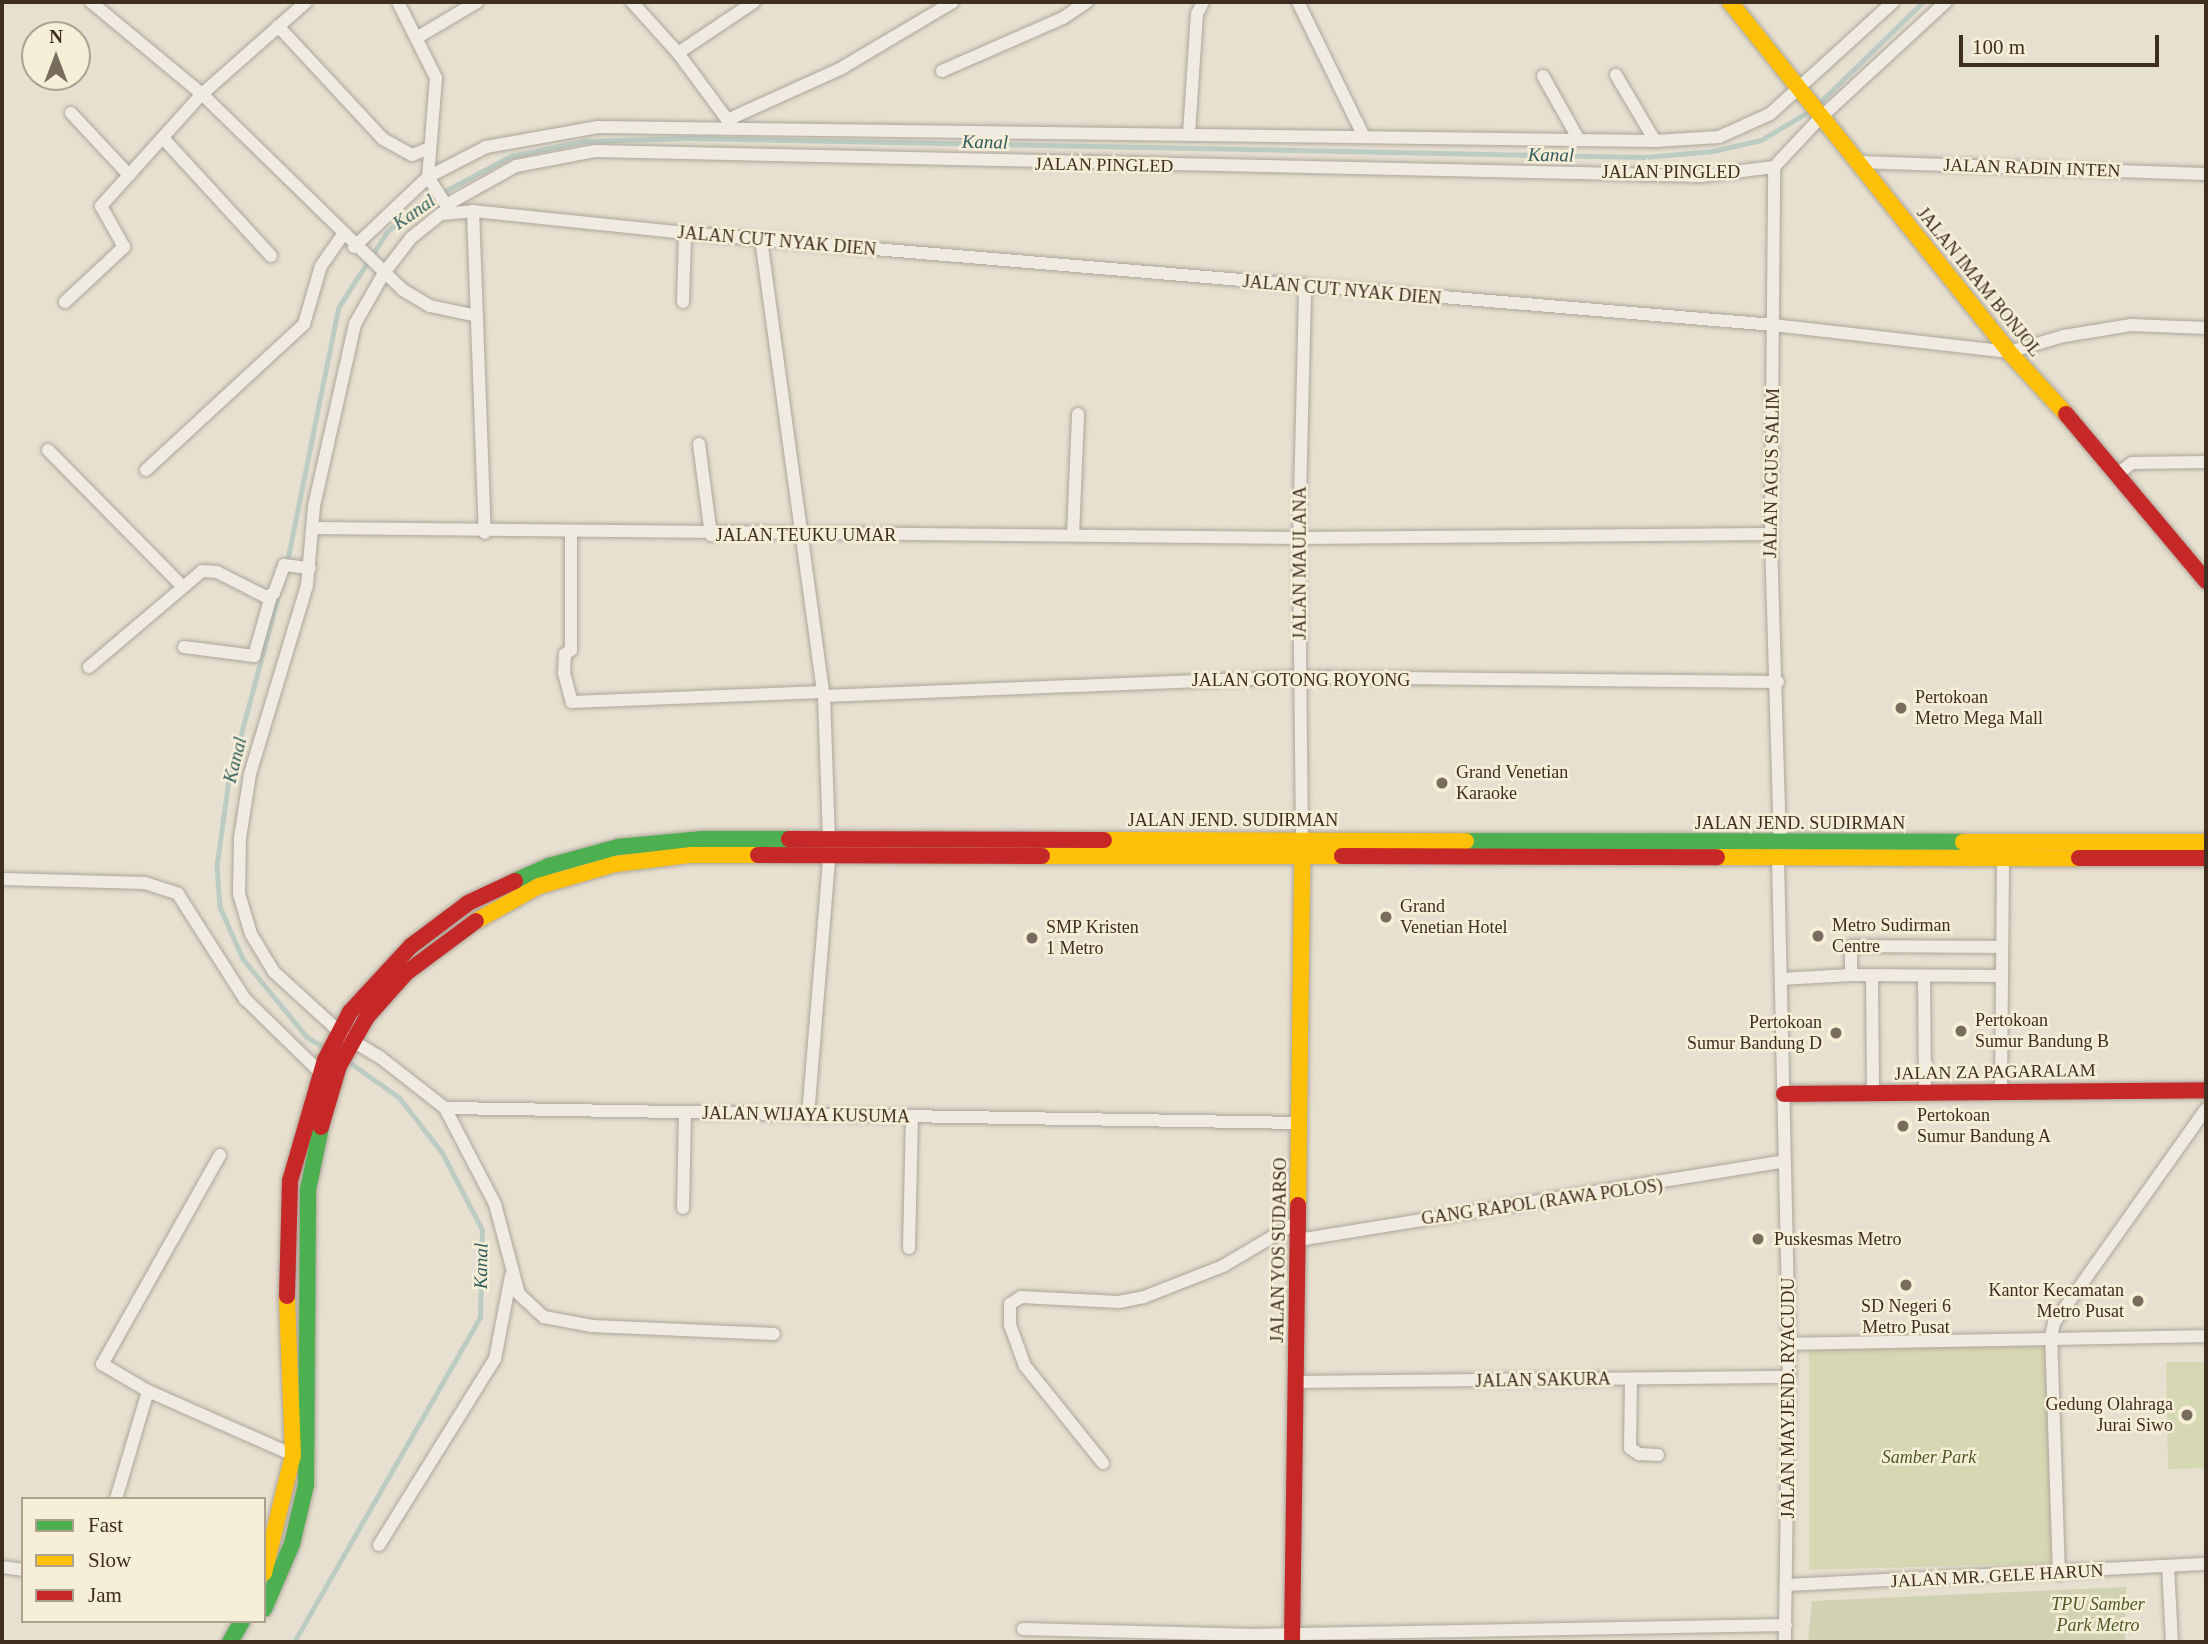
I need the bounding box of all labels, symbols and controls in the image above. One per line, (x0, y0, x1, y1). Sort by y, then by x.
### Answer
north arrow (21, 21, 91, 91)
scale bar (1963, 21, 2162, 65)
text: N (49, 26, 63, 47)
text: 100 m (1972, 35, 2025, 59)
water label: Kanal (962, 130, 1008, 154)
water label: Kanal (1528, 143, 1574, 167)
street label: JALAN PINGLED (1035, 153, 1173, 177)
street label: JALAN RADIN INTEN (1943, 154, 2121, 182)
street label: JALAN PINGLED (1602, 161, 1740, 183)
water label: Kanal (388, 189, 440, 235)
street label: JALAN IMAM BONJOL (1912, 203, 2046, 361)
street label: JALAN CUT NYAK DIEN (677, 222, 877, 260)
street label: JALAN CUT NYAK DIEN (1242, 271, 1442, 309)
street label: JALAN AGUS SALIM (1760, 387, 1784, 559)
street label: JALAN MAULANA (1289, 486, 1311, 640)
street label: JALAN TEUKU UMAR (716, 524, 896, 546)
street label: JALAN GOTONG ROYONG (1192, 669, 1410, 691)
place label: Pertokoan Metro Mega Mall (1915, 687, 2043, 730)
marker: Pertokoan Metro Mega Mall (1893, 700, 1909, 716)
water label: Kanal (218, 735, 252, 785)
place label: Grand Venetian Karaoke (1456, 762, 1568, 804)
marker: Grand Venetian Karaoke (1434, 775, 1450, 791)
street label: JALAN JEND. SUDIRMAN (1128, 809, 1338, 831)
street label: JALAN JEND. SUDIRMAN (1695, 812, 1905, 834)
place label: Grand Venetian Hotel (1400, 896, 1507, 939)
marker: Grand Venetian Hotel (1378, 909, 1394, 925)
place label: Metro Sudirman Centre (1832, 915, 1950, 958)
place label: SMP Kristen 1 Metro (1046, 917, 1140, 960)
marker: Metro Sudirman Centre (1810, 928, 1826, 944)
marker: SMP Kristen 1 Metro (1024, 930, 1040, 946)
place label: Pertokoan Sumur Bandung B (1975, 1010, 2109, 1052)
place label: Pertokoan Sumur Bandung D (1687, 1012, 1822, 1054)
marker: Pertokoan Sumur Bandung B (1953, 1023, 1969, 1039)
marker: Pertokoan Sumur Bandung D (1828, 1025, 1844, 1041)
street label: JALAN ZA PAGARALAM (1894, 1059, 2096, 1085)
street label: JALAN WIJAYA KUSUMA (701, 1102, 911, 1128)
place label: Pertokoan Sumur Bandung A (1917, 1105, 2052, 1148)
marker: Pertokoan Sumur Bandung A (1895, 1118, 1911, 1134)
street label: JALAN YOS SUDARSO (1267, 1157, 1291, 1343)
street label: GANG RAPOL (RAWA POLOS) (1419, 1174, 1665, 1230)
place label: Puskesmas Metro (1774, 1228, 1901, 1250)
marker: Puskesmas Metro (1748, 1229, 1768, 1249)
water label: Kanal (469, 1243, 493, 1289)
marker: SD Negeri 6 Metro Pusat (1898, 1277, 1914, 1293)
street label: JALAN MAYJEND. RYACUDU (1777, 1278, 1799, 1518)
place label: Kantor Kecamatan Metro Pusat (1989, 1280, 2124, 1322)
marker: Kantor Kecamatan Metro Pusat (2130, 1293, 2146, 1309)
place label: SD Negeri 6 Metro Pusat (1861, 1296, 1951, 1338)
street label: JALAN SAKURA (1475, 1368, 1611, 1392)
place label: Gedung Olahraga Jurai Siwo (2046, 1394, 2173, 1436)
marker: Gedung Olahraga Jurai Siwo (2179, 1407, 2195, 1423)
park label: Samber Park (1882, 1446, 1976, 1468)
legend (21, 1497, 266, 1623)
text: Fast (88, 1513, 123, 1537)
text: Slow (88, 1548, 131, 1572)
street label: JALAN MR. GELE HARUN (1890, 1560, 2104, 1592)
text: Jam (88, 1583, 122, 1607)
park label: TPU Samber Park Metro (2051, 1594, 2145, 1636)

